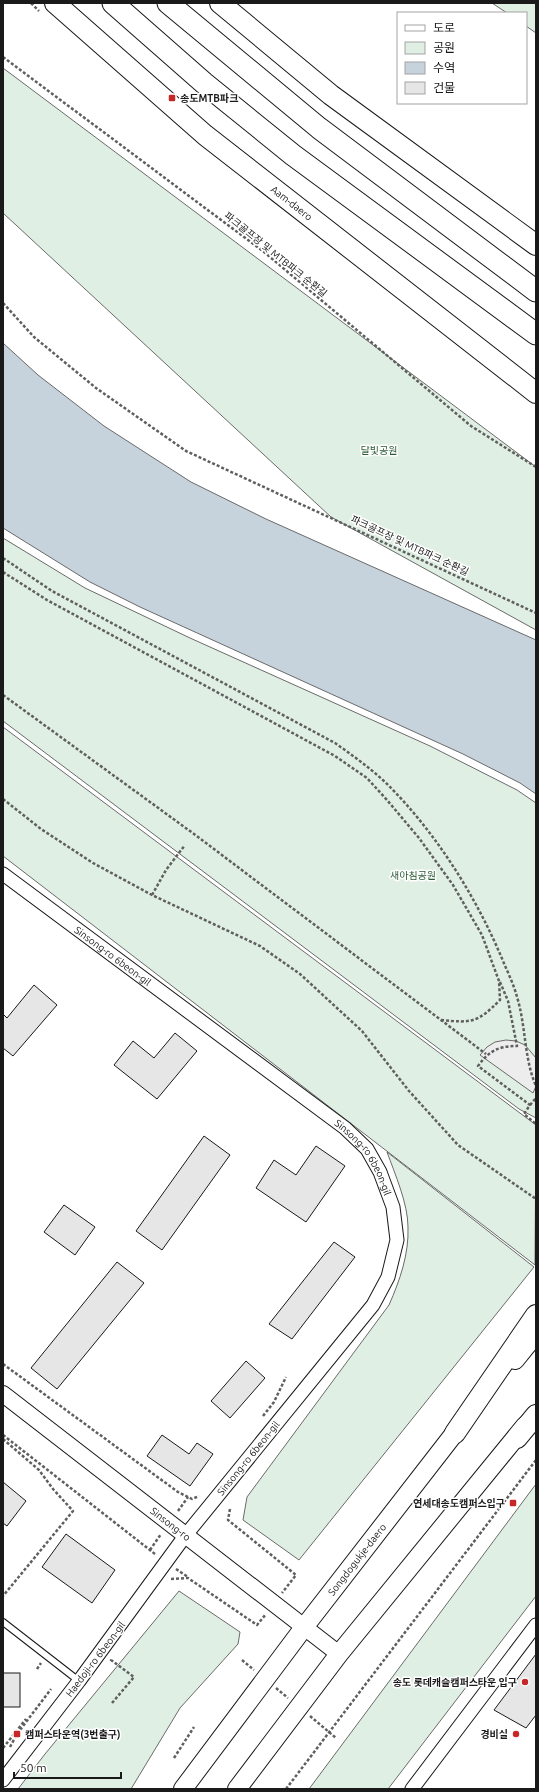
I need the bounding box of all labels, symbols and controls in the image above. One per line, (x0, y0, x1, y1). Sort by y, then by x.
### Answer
legend (397, 12, 527, 104)
text: 도로 (433, 21, 455, 34)
text: 공원 (433, 41, 455, 54)
text: 수역 (433, 61, 455, 74)
text: 건물 (433, 81, 455, 94)
marker: 송도MTB파크 (167, 93, 177, 103)
place label: 송도MTB파크 (180, 93, 238, 104)
street label: Aam-daero (269, 184, 315, 223)
street label: 파크골프장 및 MTB파크 순환길 (222, 210, 329, 299)
park label: 달빛공원 (361, 445, 397, 456)
street label: 파크골프장 및 MTB파크 순환길 (349, 513, 470, 578)
park label: 새아침공원 (390, 870, 436, 881)
street label: Sinsong-ro 6beon-gil (72, 924, 153, 988)
street label: Sinsong-ro 6beon-gil (332, 1117, 393, 1197)
street label: Sinsong-ro 6beon-gil (215, 1419, 282, 1498)
place label: 연세대송도캠퍼스입구 (413, 1498, 505, 1509)
marker: 연세대송도캠퍼스입구 (508, 1498, 518, 1508)
street label: Sinsong-ro (148, 1505, 193, 1543)
street label: Songdogukje-daero (326, 1521, 388, 1598)
street label: Haedoji-ro 6beon-gil (64, 1619, 127, 1699)
place label: 송도 롯데캐슬캠퍼스타운 입구 (393, 1677, 517, 1688)
marker: 송도 롯데캐슬캠퍼스타운 입구 (520, 1677, 530, 1687)
marker: 캠퍼스타운역(3번출구) (12, 1729, 22, 1739)
place label: 캠퍼스타운역(3번출구) (25, 1729, 120, 1741)
place label: 경비실 (480, 1729, 508, 1740)
marker: 경비실 (511, 1729, 521, 1739)
scale bar (14, 1754, 121, 1780)
text: 50 m (20, 1761, 47, 1774)

